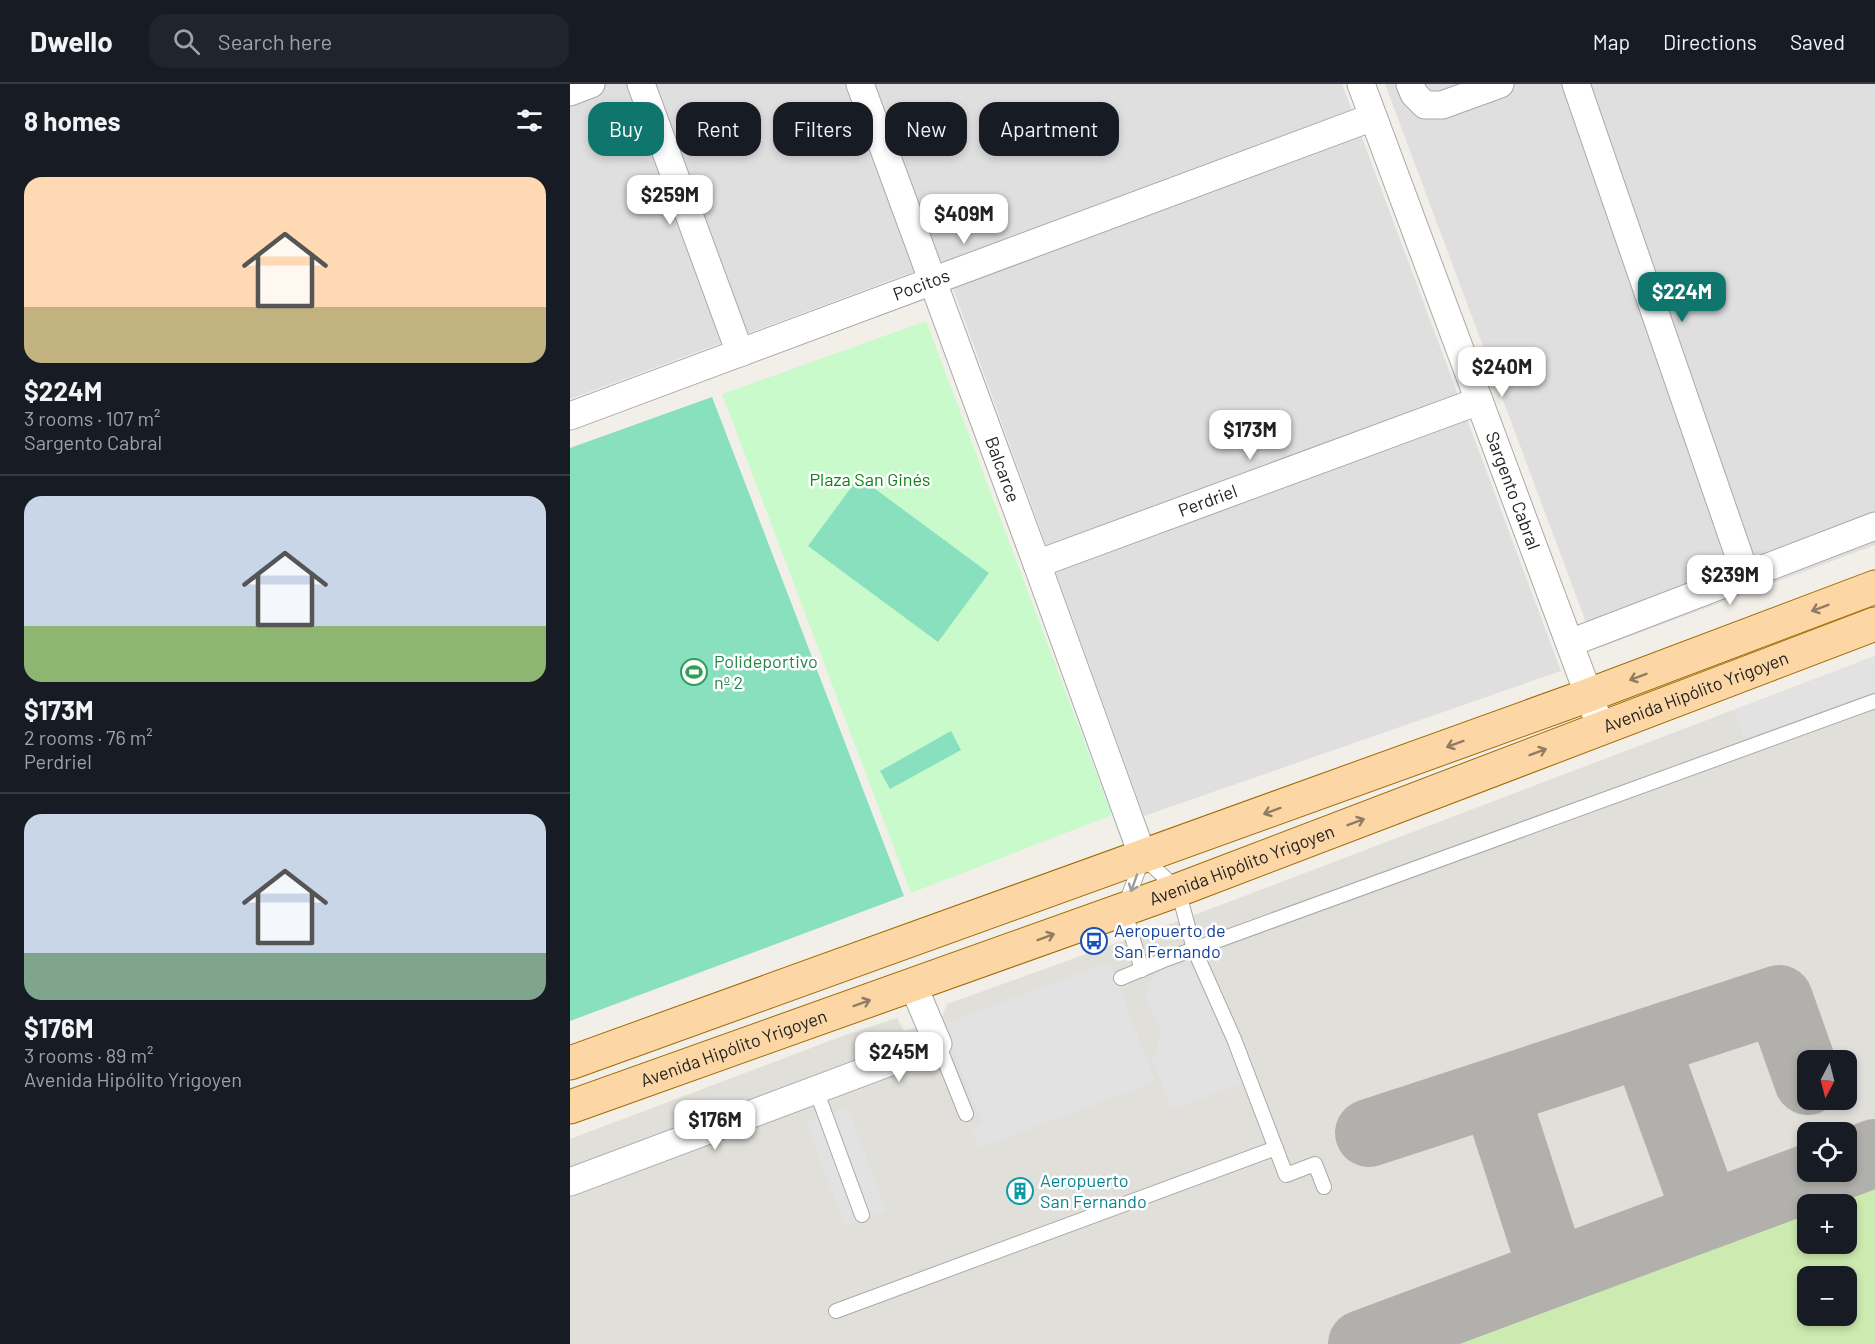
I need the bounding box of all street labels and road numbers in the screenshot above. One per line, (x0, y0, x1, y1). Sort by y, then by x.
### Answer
street label: Pocitos (890, 264, 953, 305)
street label: Sargento Cabral (1481, 428, 1546, 552)
street label: Balcarce (981, 433, 1025, 505)
street label: Perdriel (1175, 479, 1240, 521)
street label: Avenida Hipólito Yrigoyen (1600, 646, 1791, 737)
street label: Avenida Hipólito Yrigoyen (1146, 819, 1337, 909)
street label: Avenida Hipólito Yrigoyen (637, 1004, 830, 1091)

